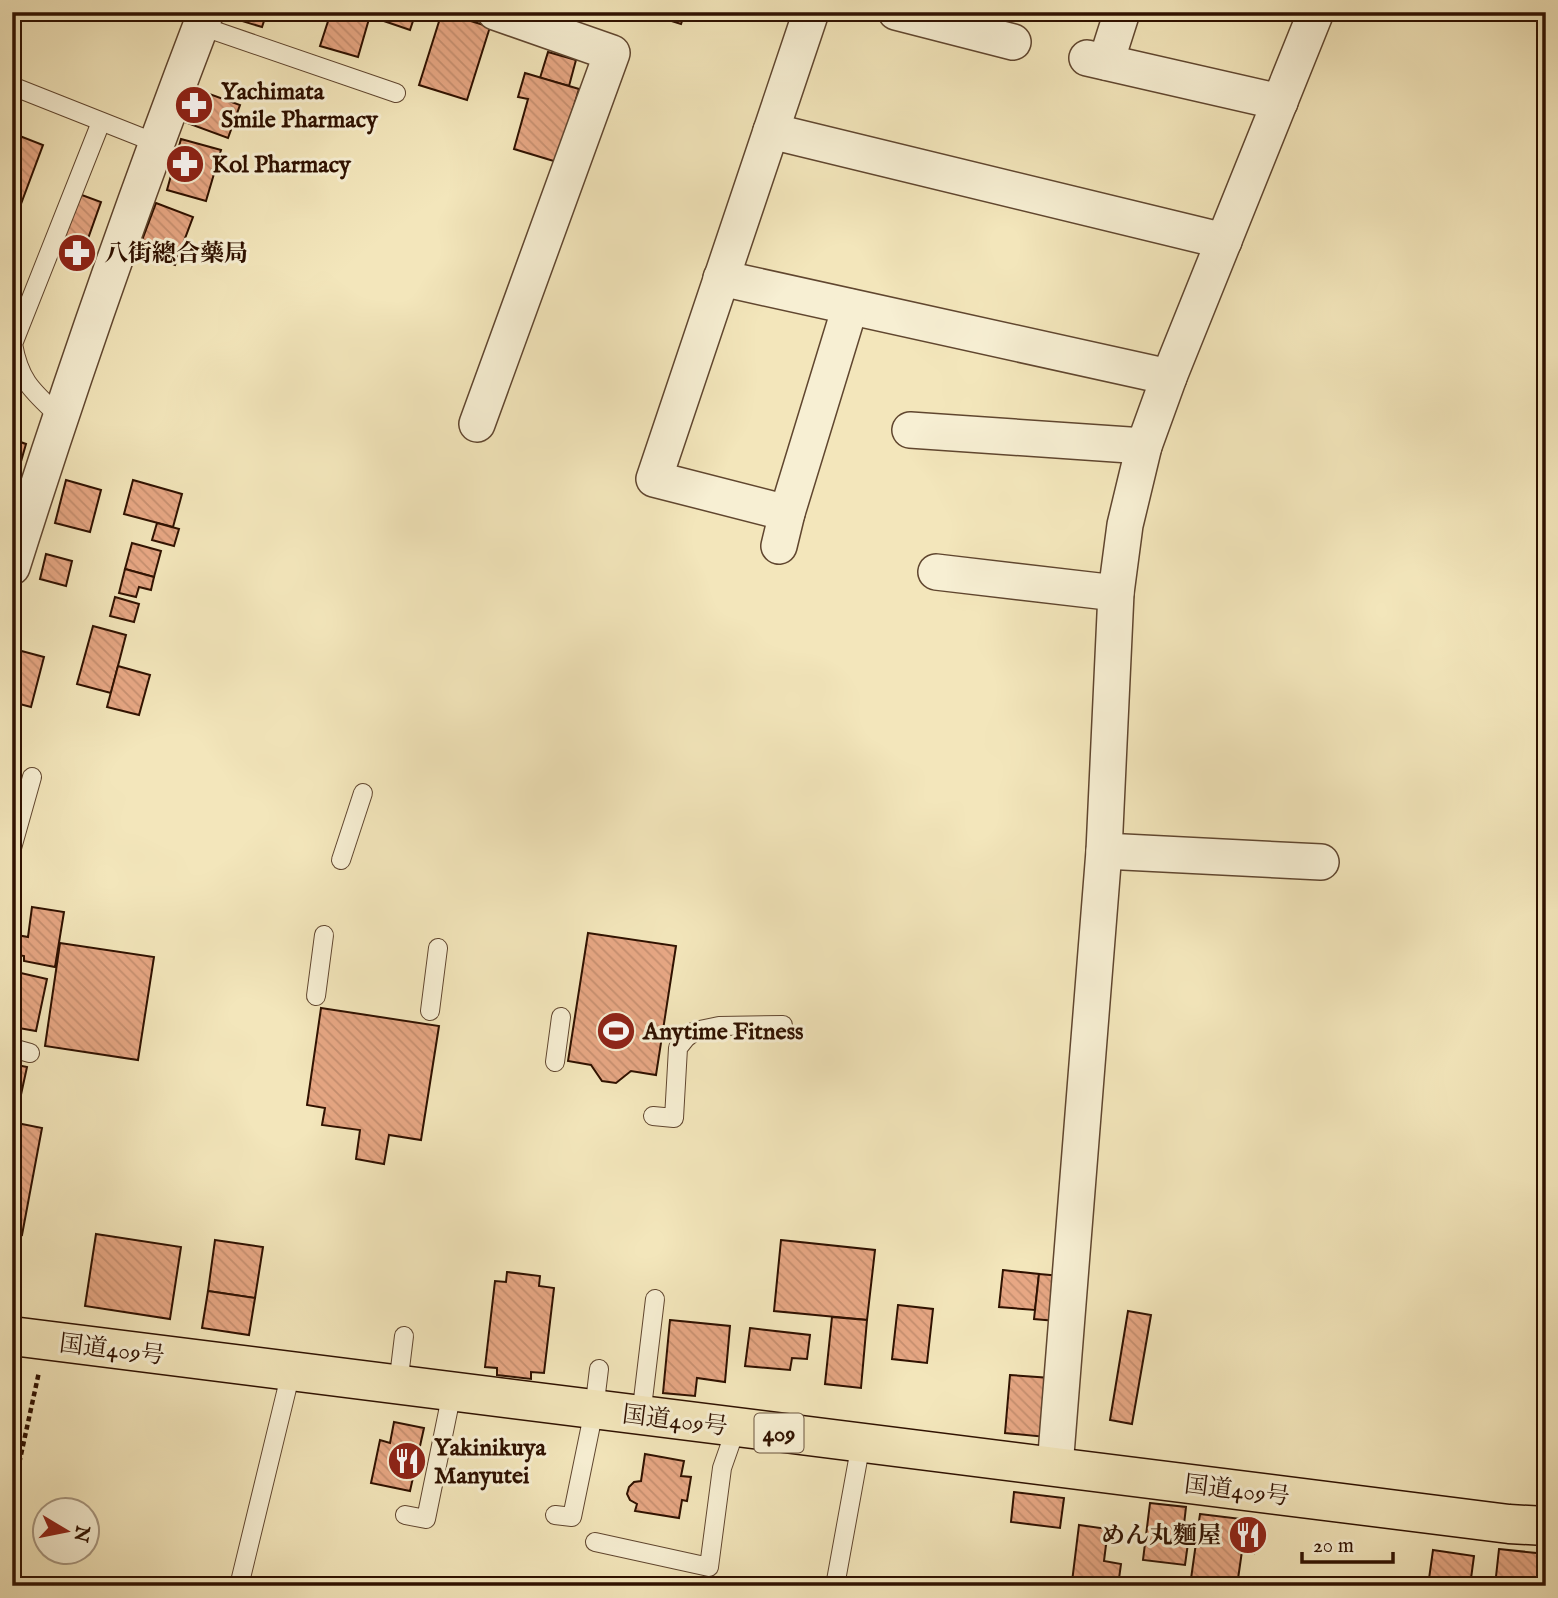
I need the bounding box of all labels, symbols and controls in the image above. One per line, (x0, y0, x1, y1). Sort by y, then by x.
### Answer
place label: Yachimata Smile Pharmacy (221, 77, 379, 136)
pharmacy icon: Yachimata Smile Pharmacy (173, 84, 215, 126)
pharmacy icon: Kol Pharmacy (164, 143, 206, 185)
place label: Kol Pharmacy (212, 150, 352, 181)
pharmacy icon: 八街總合藥局 (56, 232, 98, 274)
place label: 八街總合藥局 (104, 239, 248, 270)
sports icon: Anytime Fitness (595, 1010, 637, 1052)
place label: Anytime Fitness (642, 1017, 804, 1048)
street label: 国道409号 (57, 1329, 166, 1372)
street label: 国道409号 (620, 1400, 729, 1443)
road number: 409 (754, 1414, 804, 1452)
place label: Yakinikuya Manyutei (434, 1433, 546, 1492)
restaurant icon: Yakinikuya Manyutei (386, 1440, 428, 1482)
street label: 国道409号 (1182, 1470, 1291, 1513)
north arrow (32, 1496, 102, 1566)
restaurant icon: めん丸麵屋 (1227, 1514, 1269, 1556)
place label: めん丸麵屋 (1101, 1521, 1221, 1552)
scale bar (1302, 1521, 1394, 1565)
text: N (67, 1522, 94, 1544)
text: 20 m (1313, 1533, 1354, 1560)

